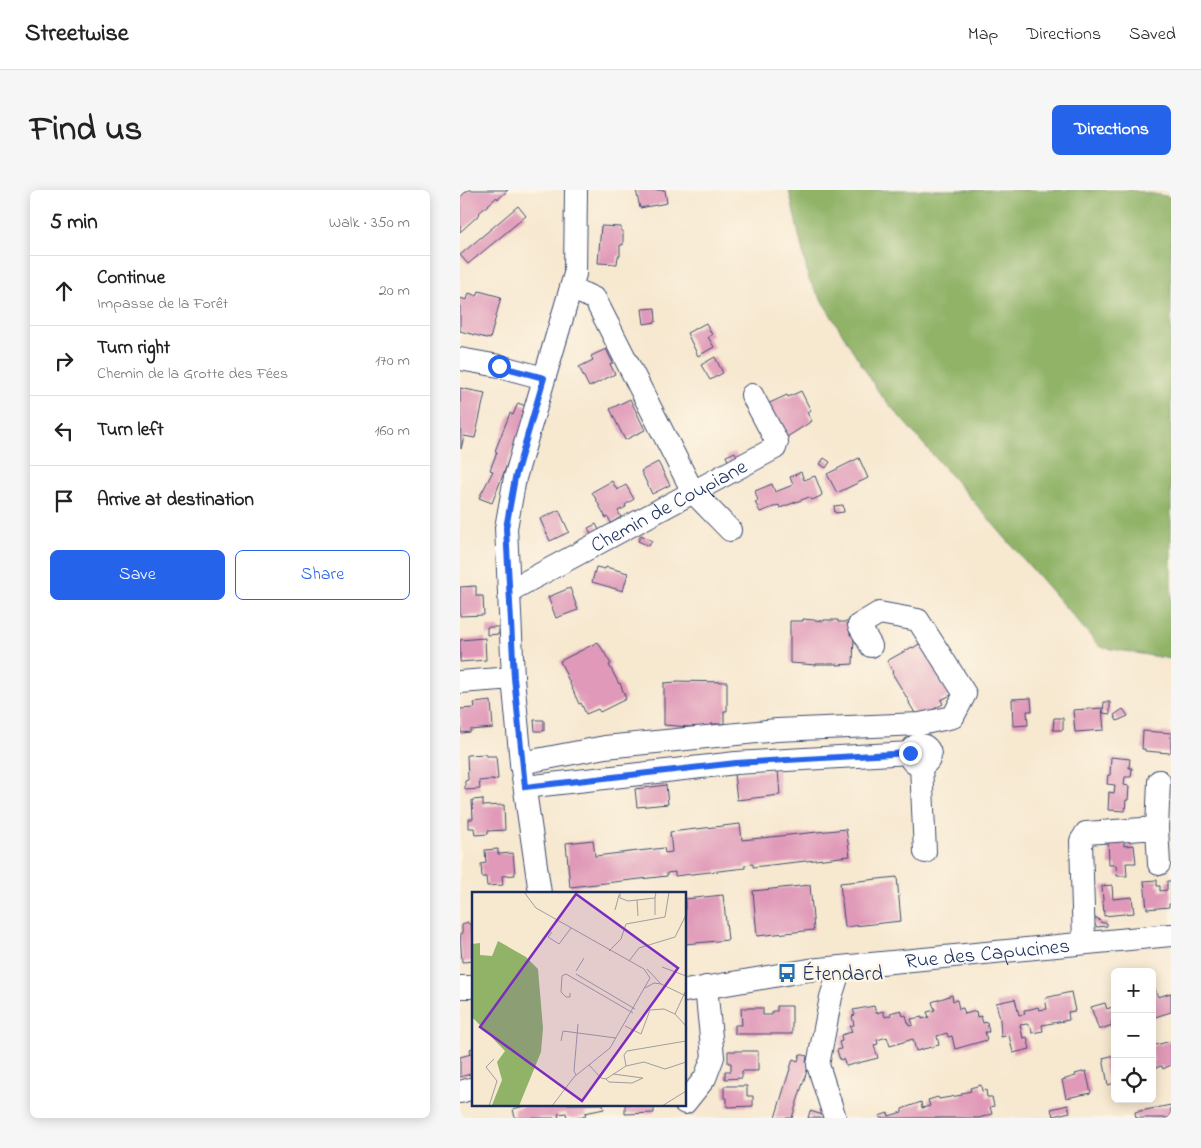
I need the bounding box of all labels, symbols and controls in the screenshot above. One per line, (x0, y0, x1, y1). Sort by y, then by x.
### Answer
text: Streetwise (25, 17, 129, 52)
text: Map (968, 22, 998, 48)
text: Directions (1026, 22, 1101, 48)
text: Saved (1129, 22, 1176, 48)
text: Find us (30, 105, 142, 156)
button: Directions (1052, 105, 1171, 155)
text: 5 min (50, 208, 98, 238)
text: Walk · 350 m (329, 211, 410, 235)
text: Continue (97, 265, 165, 292)
icon: ahead (50, 277, 78, 305)
text: 20 m (379, 279, 410, 303)
text: Impasse de la Forêt (97, 292, 228, 316)
text: Turn right (97, 335, 170, 362)
icon: right (50, 347, 78, 375)
text: 170 m (375, 349, 410, 373)
route start (488, 355, 511, 378)
text: Chemin de la Grotte des Fées (97, 362, 288, 386)
icon: left (50, 417, 78, 445)
text: Turn left (97, 417, 164, 444)
text: 160 m (375, 419, 410, 443)
street label: Chemin de Coupiane (586, 452, 754, 561)
icon: arrive (50, 487, 78, 515)
text: Arrive at destination (97, 487, 254, 514)
button: Save (50, 550, 225, 600)
button: Share (235, 550, 410, 600)
route end (899, 742, 922, 765)
inset map (472, 892, 686, 1106)
street label: Rue des Capucines (904, 932, 1071, 978)
place label: Étendard (802, 960, 883, 990)
bus stop icon: Étendard (776, 962, 798, 984)
map controls (1111, 968, 1156, 1103)
button: + (1111, 968, 1156, 1013)
button: − (1111, 1013, 1156, 1058)
button: locate (1111, 1058, 1156, 1103)

